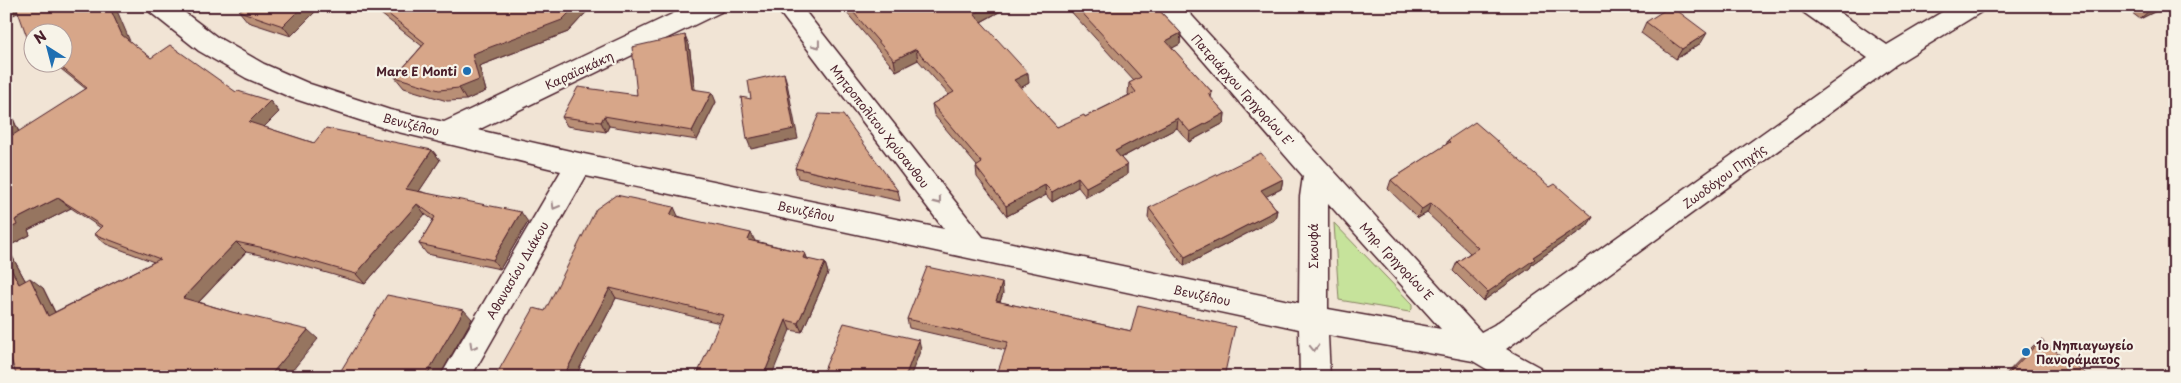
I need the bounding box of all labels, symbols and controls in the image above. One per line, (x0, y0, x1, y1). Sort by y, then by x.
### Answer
north arrow (22, 22, 72, 72)
text: N (29, 25, 51, 49)
street label: Πατριάρχου Γρηγορίου Ε' (1188, 30, 1298, 150)
one-way arrow (811, 39, 819, 48)
street label: Καραϊσκάκη (542, 46, 616, 94)
street label: Μητροπολίτου Χρύσανθου (826, 60, 934, 192)
place label: Mare E Monti (376, 62, 457, 80)
marker: Mare E Monti (461, 65, 473, 77)
street label: Βενιζέλου (381, 108, 441, 140)
street label: Ζωοδόχου Πηγής (1678, 139, 1770, 213)
one-way arrow (932, 195, 941, 205)
street label: Βενιζέλου (776, 196, 836, 226)
one-way arrow (551, 200, 561, 209)
street label: Αθανασίου Διάκου (482, 218, 552, 322)
street label: Μηρ. Γρηγορίου Ε΄ (1356, 218, 1438, 304)
street label: Σκουφά (1304, 223, 1322, 269)
street label: Βενιζέλου (1172, 280, 1232, 310)
place label: 1ο Νηπιαγωγείο Πανοράματος (2036, 336, 2133, 368)
one-way arrow (469, 341, 479, 350)
one-way arrow (1308, 344, 1319, 352)
marker: 1ο Νηπιαγωγείο Πανοράματος (2020, 346, 2032, 358)

